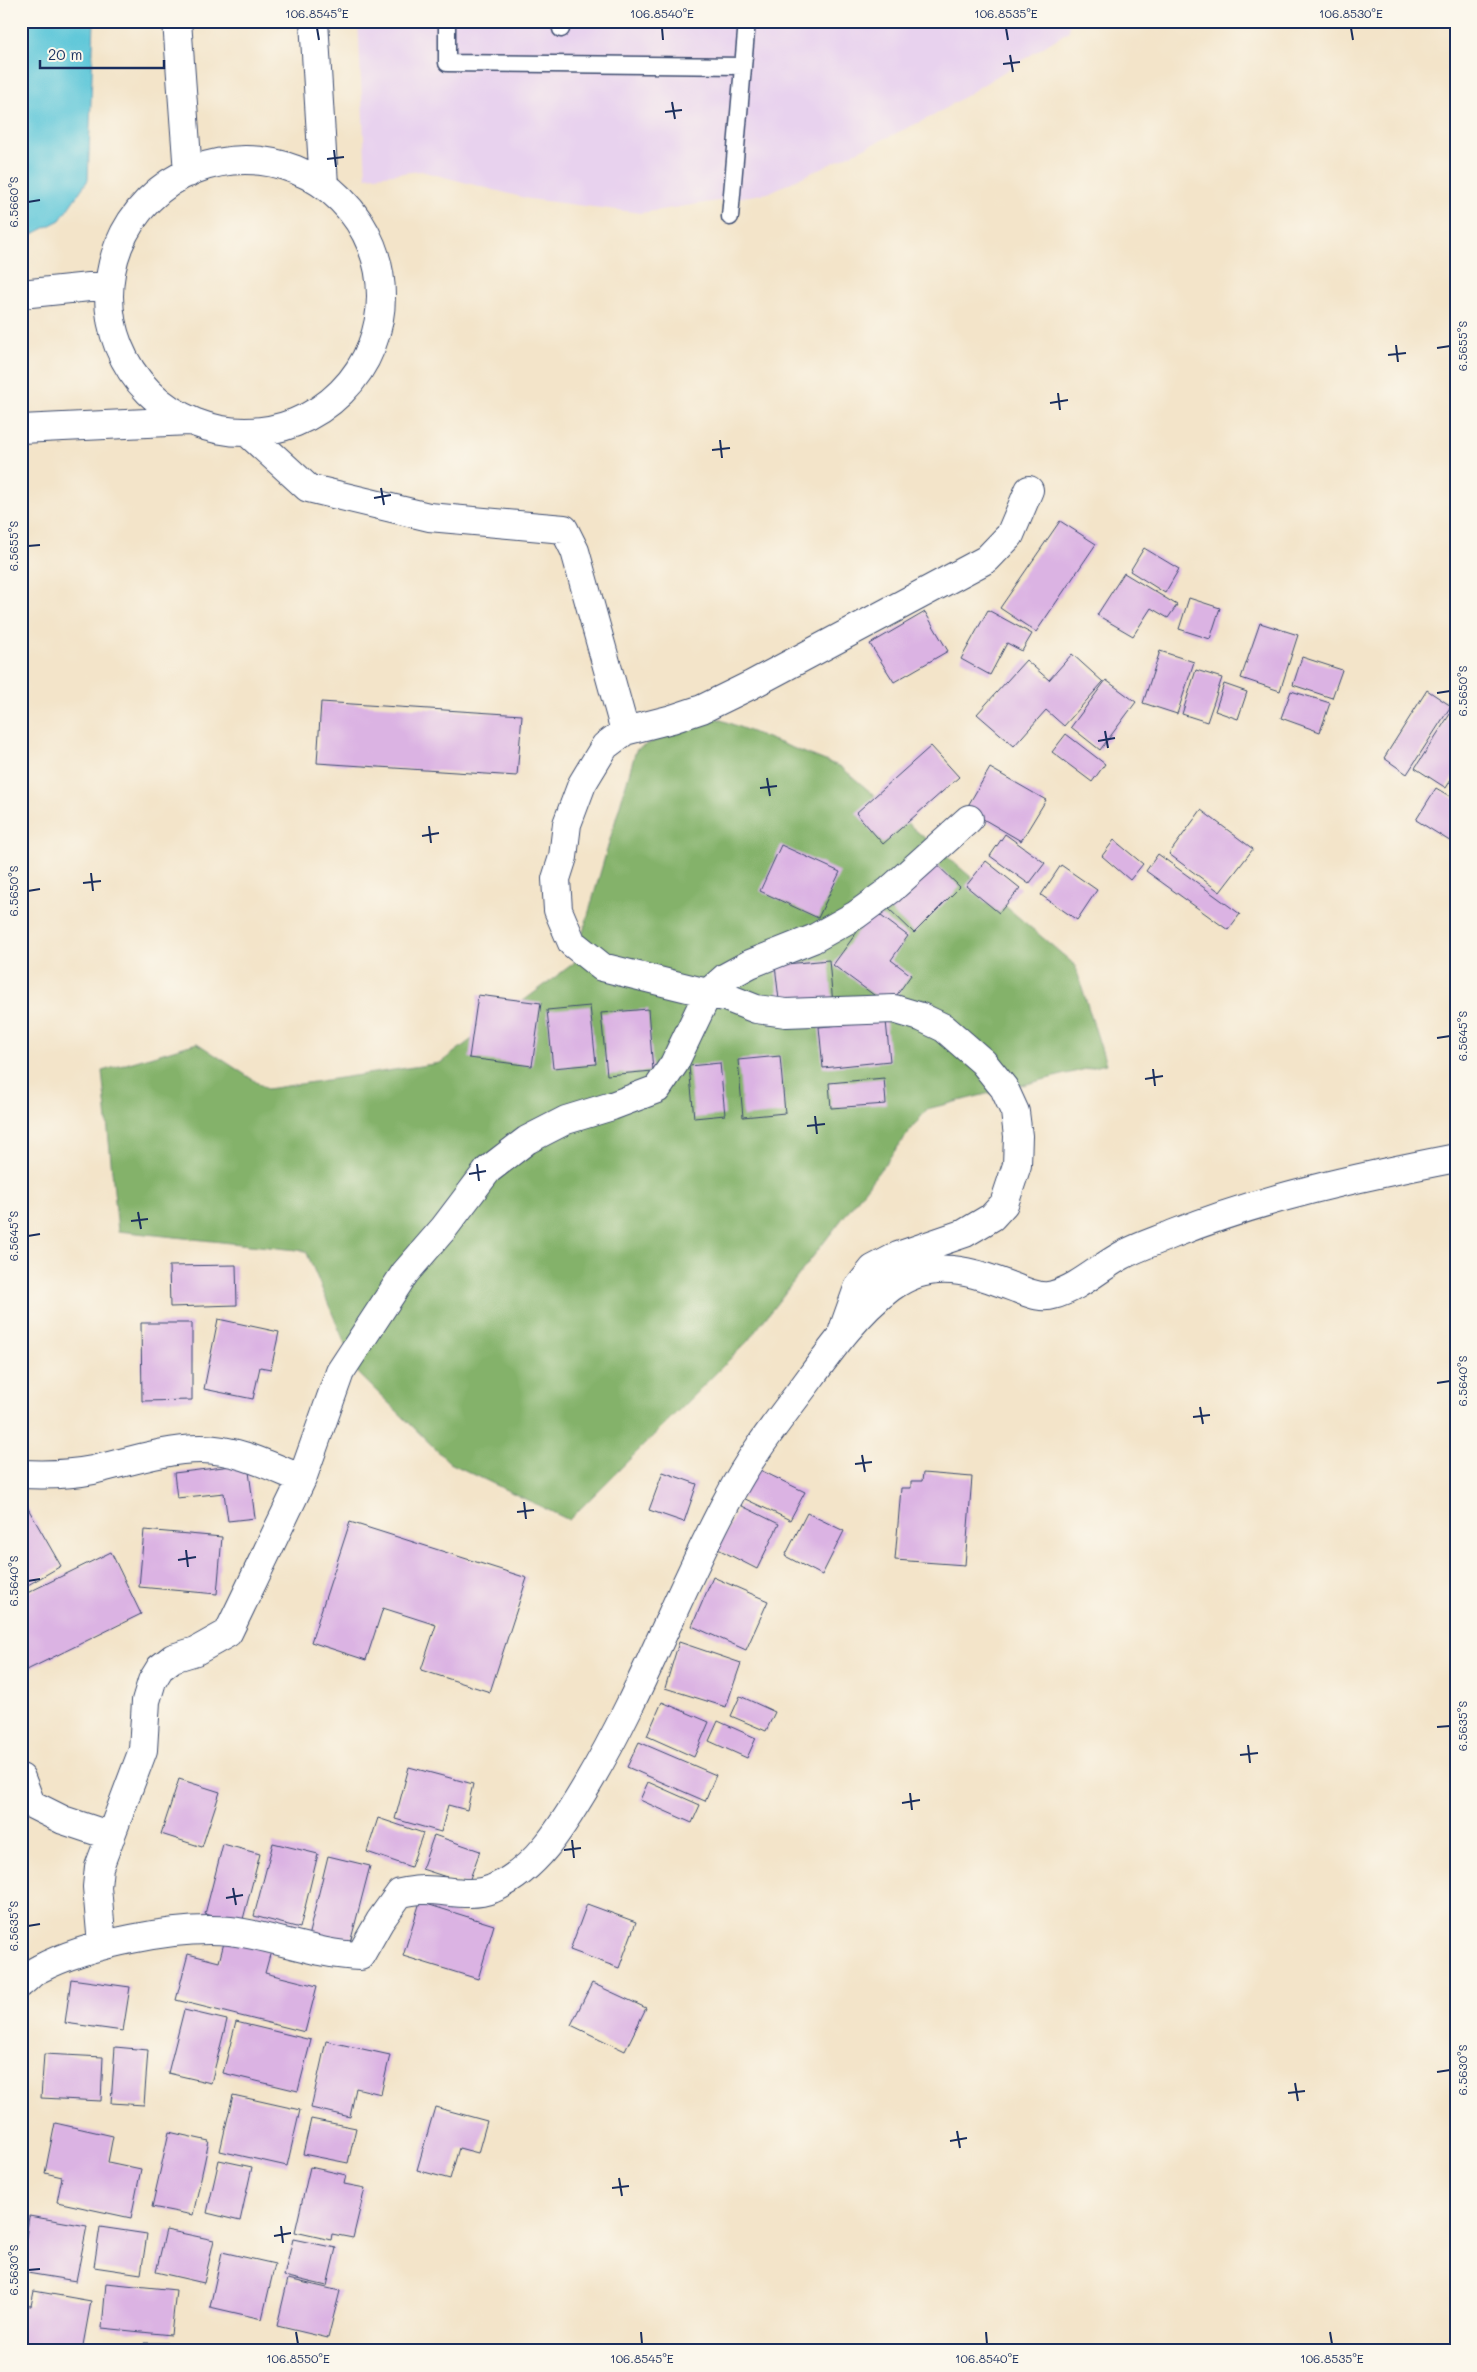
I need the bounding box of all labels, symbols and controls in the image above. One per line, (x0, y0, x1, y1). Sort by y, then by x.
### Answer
text: 106.8545°E (285, 5, 349, 21)
text: 106.8540°E (630, 5, 694, 21)
text: 106.8535°E (974, 5, 1038, 21)
text: 106.8530°E (1319, 5, 1383, 21)
scale bar (40, 38, 164, 70)
text: 20 m (48, 44, 82, 64)
text: 6.5660°S (5, 176, 21, 228)
text: 6.5655°S (1454, 321, 1470, 371)
text: 6.5655°S (5, 521, 21, 571)
text: 6.5650°S (1454, 665, 1470, 716)
text: 6.5650°S (5, 865, 21, 916)
text: 6.5645°S (1454, 1011, 1470, 1061)
text: 6.5645°S (5, 1211, 21, 1261)
text: 6.5640°S (1454, 1355, 1470, 1406)
text: 6.5640°S (5, 1555, 21, 1606)
text: 6.5635°S (1454, 1701, 1470, 1751)
text: 6.5635°S (5, 1901, 21, 1951)
text: 6.5630°S (1454, 2044, 1470, 2095)
text: 6.5630°S (5, 2244, 21, 2295)
text: 106.8550°E (266, 2350, 330, 2366)
text: 106.8545°E (610, 2350, 674, 2366)
text: 106.8540°E (955, 2350, 1019, 2366)
text: 106.8535°E (1300, 2350, 1364, 2366)

